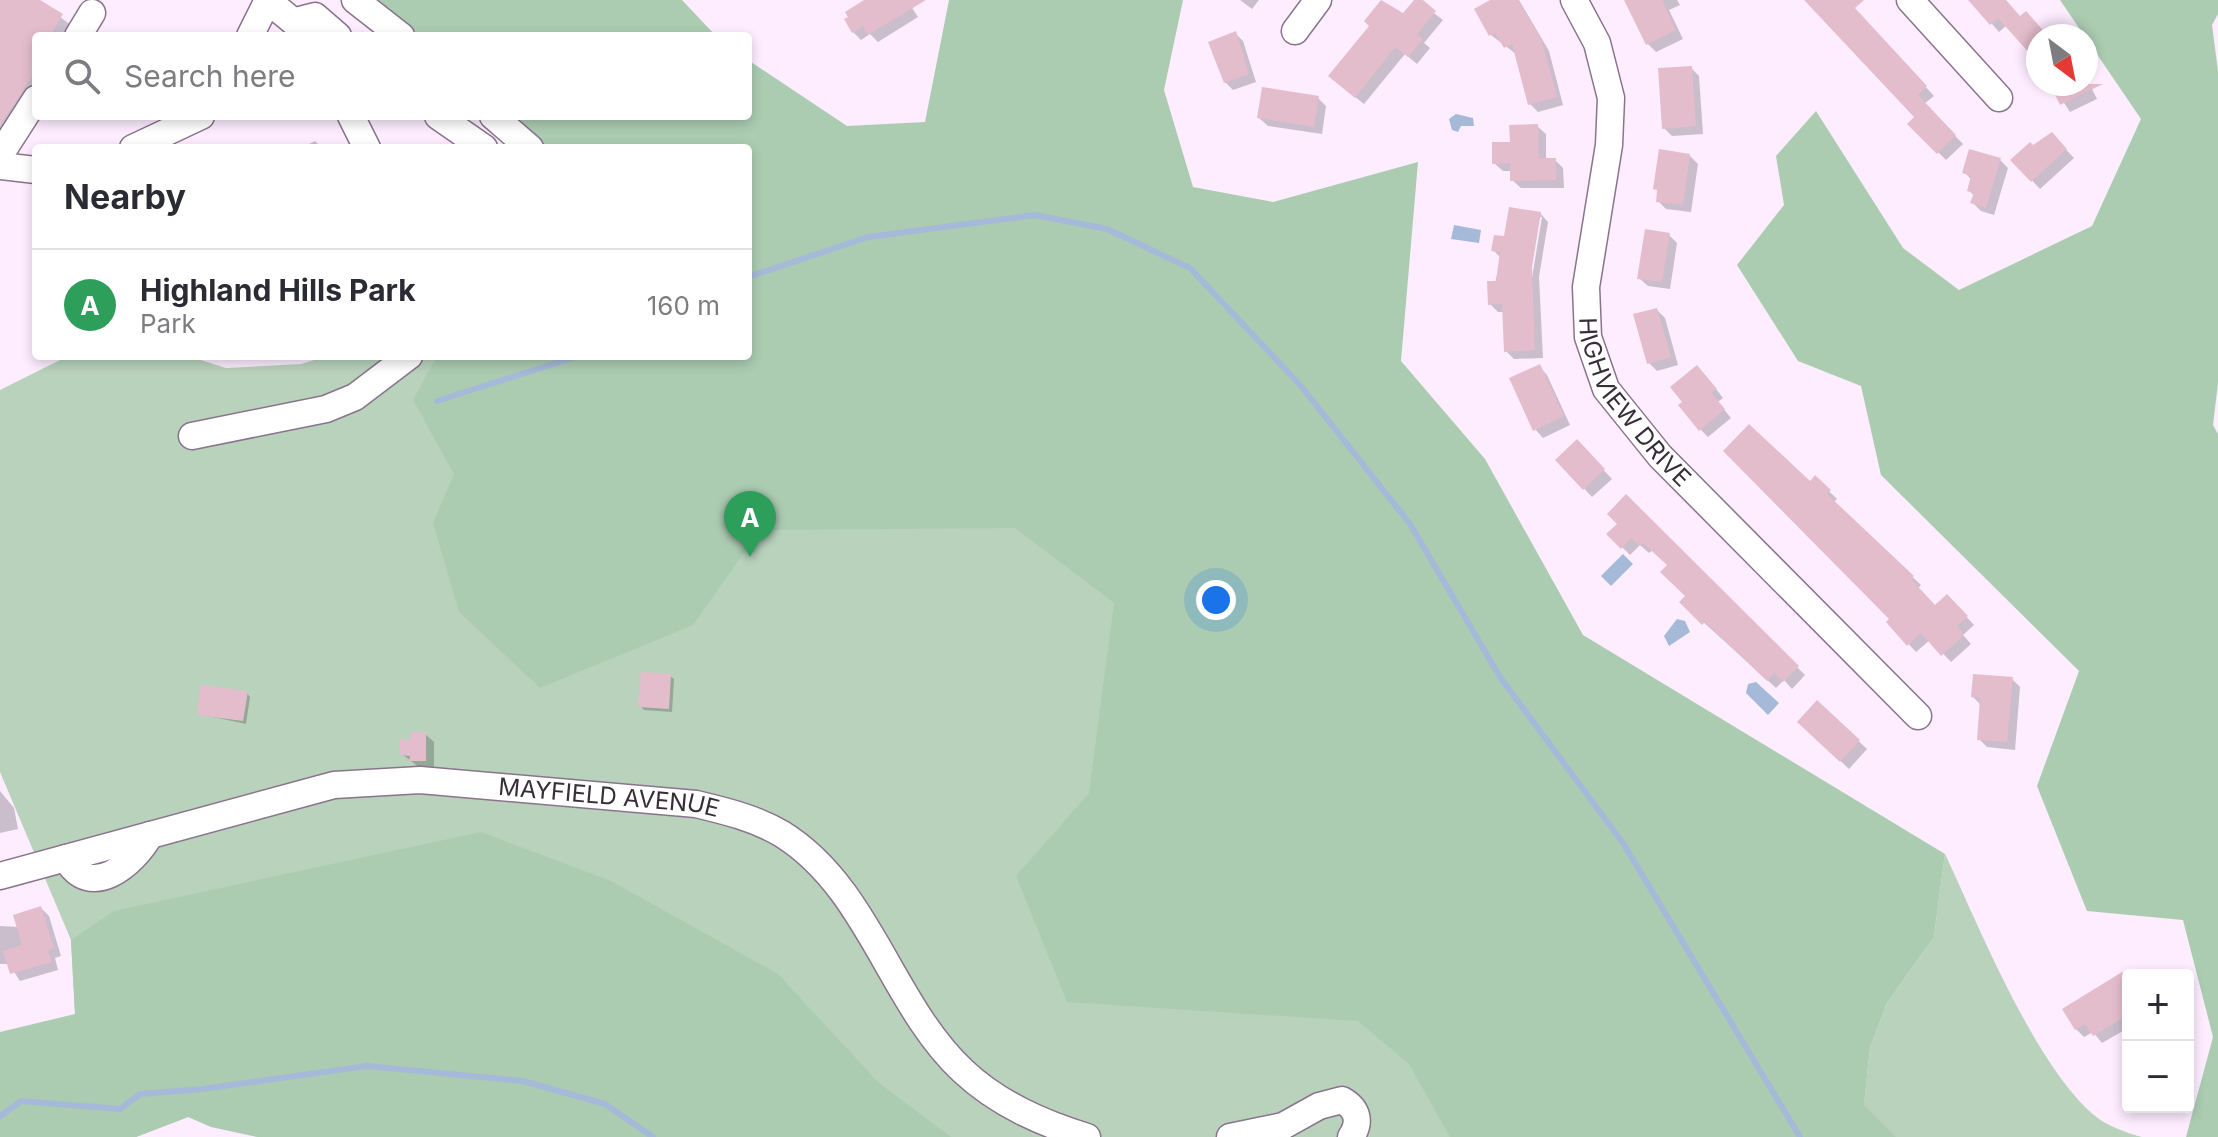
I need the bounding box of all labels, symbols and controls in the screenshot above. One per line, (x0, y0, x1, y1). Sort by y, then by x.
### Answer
north arrow (2026, 24, 2098, 96)
search box (32, 32, 752, 120)
icon: search (60, 54, 104, 98)
text: Search here (124, 58, 296, 94)
text: Nearby (64, 176, 186, 217)
text: Highland Hills Park (140, 272, 416, 308)
text: A (80, 290, 100, 321)
text: 160 m (647, 290, 720, 321)
text: Park (140, 308, 196, 339)
street label: HIGHVIEW DRIVE (1573, 317, 1697, 493)
pin: A (724, 491, 776, 557)
your location (1196, 580, 1236, 620)
street label: MAYFIELD AVENUE (497, 772, 722, 823)
map controls (2122, 969, 2194, 1113)
button: + (2122, 969, 2194, 1041)
button: − (2122, 1041, 2194, 1113)

